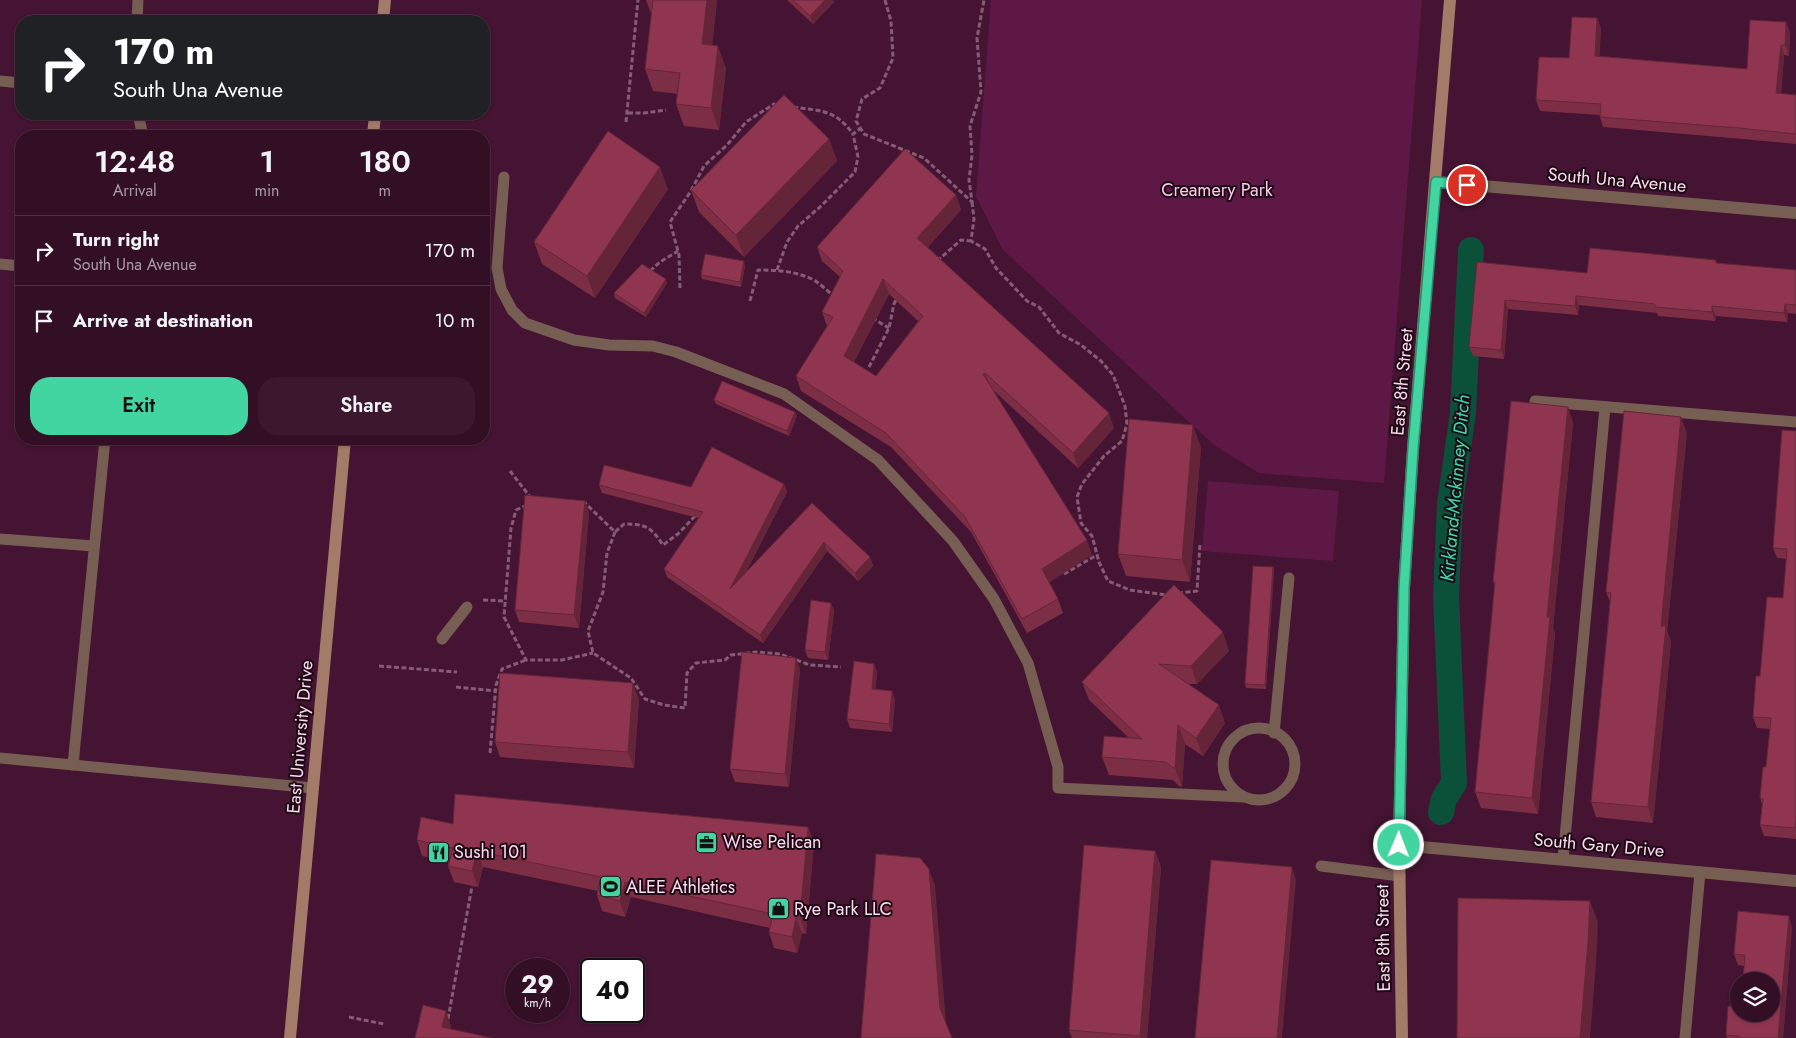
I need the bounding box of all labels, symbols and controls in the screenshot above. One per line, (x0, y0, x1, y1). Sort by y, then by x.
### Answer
text: 170 m (113, 27, 214, 77)
icon: right (30, 35, 95, 100)
text: South Una Avenue (113, 73, 283, 105)
text: 12:48 (94, 140, 175, 183)
text: 1 (260, 140, 274, 183)
text: 180 (359, 140, 411, 183)
street label: South Una Avenue (1547, 161, 1687, 199)
pin (1446, 164, 1488, 206)
icon: arrive (1453, 171, 1481, 199)
park label: Creamery Park (1161, 177, 1273, 203)
text: Arrival (113, 179, 157, 202)
text: min (254, 179, 279, 202)
text: m (378, 179, 391, 202)
text: Turn right (73, 226, 159, 253)
icon: right (30, 237, 58, 265)
text: 170 m (425, 237, 475, 264)
text: South Una Avenue (73, 253, 197, 276)
icon: arrive (30, 307, 58, 335)
text: Arrive at destination (73, 307, 253, 334)
text: 10 m (435, 307, 475, 334)
street label: East 8th Street (1384, 327, 1420, 437)
button: Exit (30, 377, 248, 435)
button: Share (258, 377, 475, 435)
water label: Kirkland-Mckinney Ditch (1433, 393, 1477, 583)
street label: East University Drive (280, 659, 320, 815)
position arrow (1372, 818, 1424, 870)
street label: South Gary Drive (1533, 826, 1665, 864)
place label: Wise Pelican (723, 829, 822, 855)
office icon: Wise Pelican (695, 830, 719, 854)
place label: Sushi 101 (454, 839, 527, 865)
restaurant icon: Sushi 101 (426, 840, 450, 864)
place label: ALEE Athletics (626, 874, 735, 900)
sports icon: ALEE Athletics (598, 875, 622, 899)
street label: East 8th Street (1369, 883, 1397, 992)
place label: Rye Park LLC (794, 896, 892, 922)
shop icon: Rye Park LLC (766, 897, 790, 921)
speed limit sign: 40 (580, 958, 645, 1023)
text: 29 (521, 966, 554, 1002)
map controls (1730, 972, 1780, 1022)
button: layers (1730, 972, 1780, 1022)
text: km/h (524, 994, 551, 1012)

